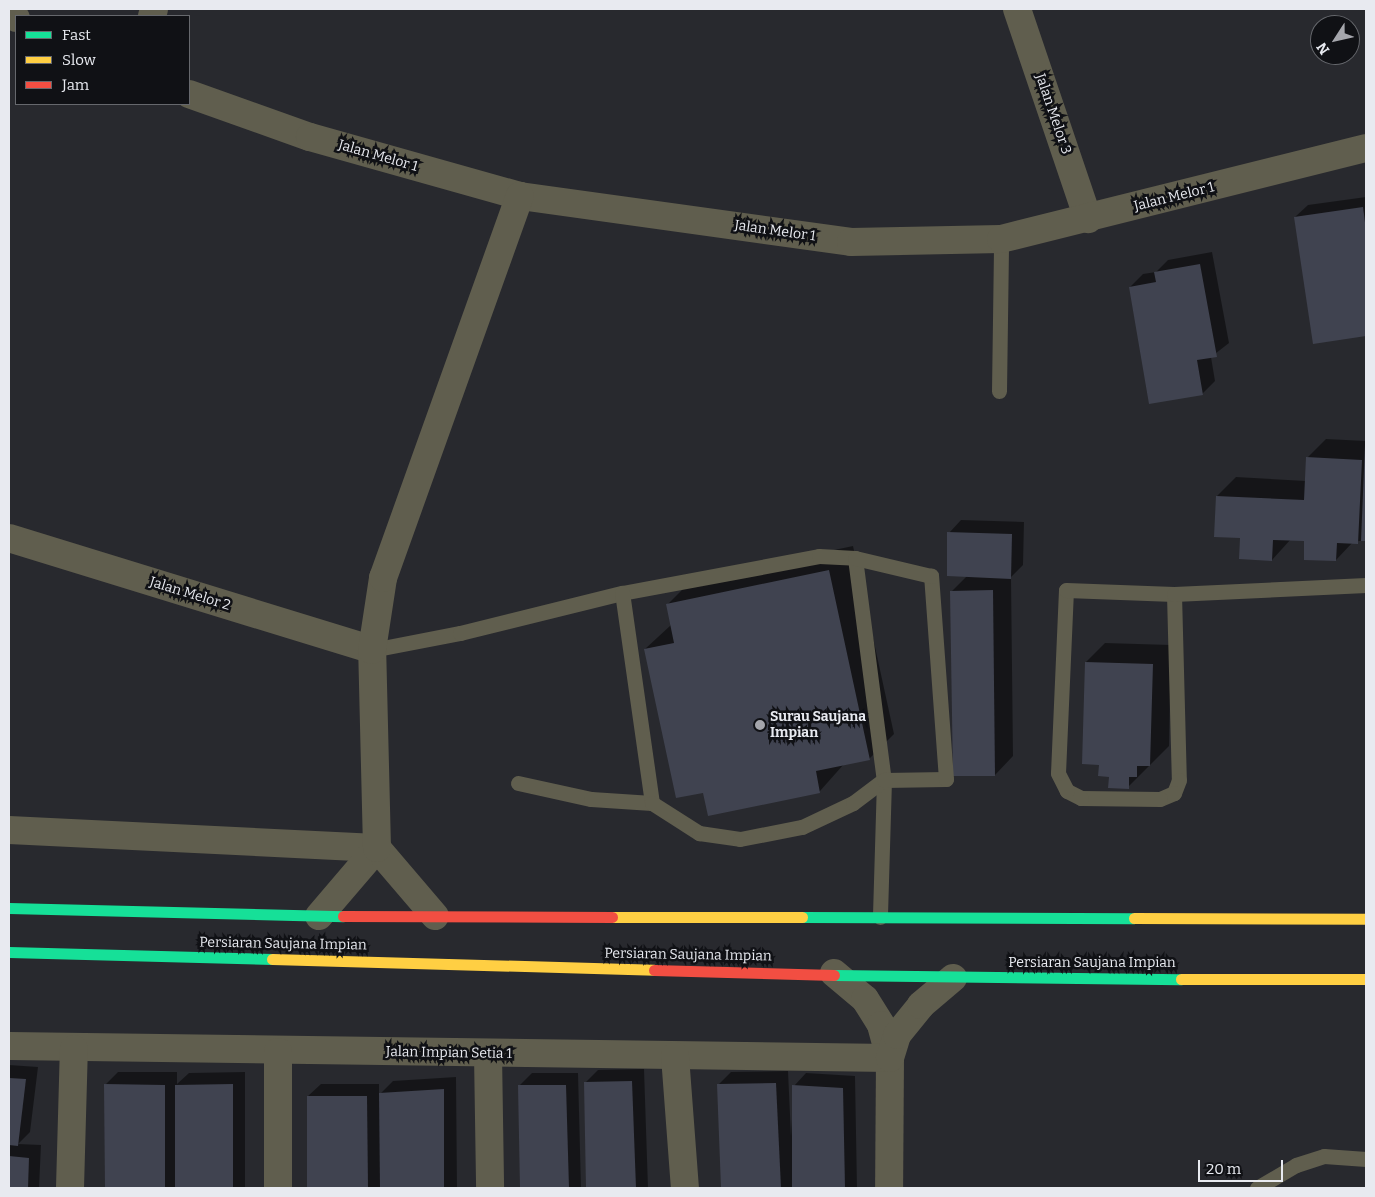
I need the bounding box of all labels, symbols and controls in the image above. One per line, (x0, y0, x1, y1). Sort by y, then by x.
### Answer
legend (15, 15, 190, 105)
north arrow (1310, 15, 1360, 65)
text: Fast (62, 26, 91, 44)
text: N (1313, 39, 1333, 58)
text: Slow (62, 51, 96, 69)
street label: Jalan Melor 3 (1031, 72, 1075, 156)
text: Jam (62, 76, 89, 94)
street label: Jalan Melor 1 (336, 137, 420, 175)
street label: Jalan Melor 1 (1132, 179, 1216, 215)
street label: Jalan Melor 1 (733, 217, 817, 245)
street label: Jalan Melor 2 (148, 574, 232, 614)
place label: Surau Saujana Impian (770, 709, 866, 742)
marker: Surau Saujana Impian (754, 719, 766, 731)
street label: Persiaran Saujana Impian (199, 934, 367, 954)
street label: Persiaran Saujana Impian (604, 945, 772, 965)
street label: Persiaran Saujana Impian (1008, 955, 1176, 971)
street label: Jalan Impian Setia 1 (386, 1044, 512, 1062)
scale bar (1200, 1150, 1285, 1182)
text: 20 m (1206, 1160, 1241, 1178)

